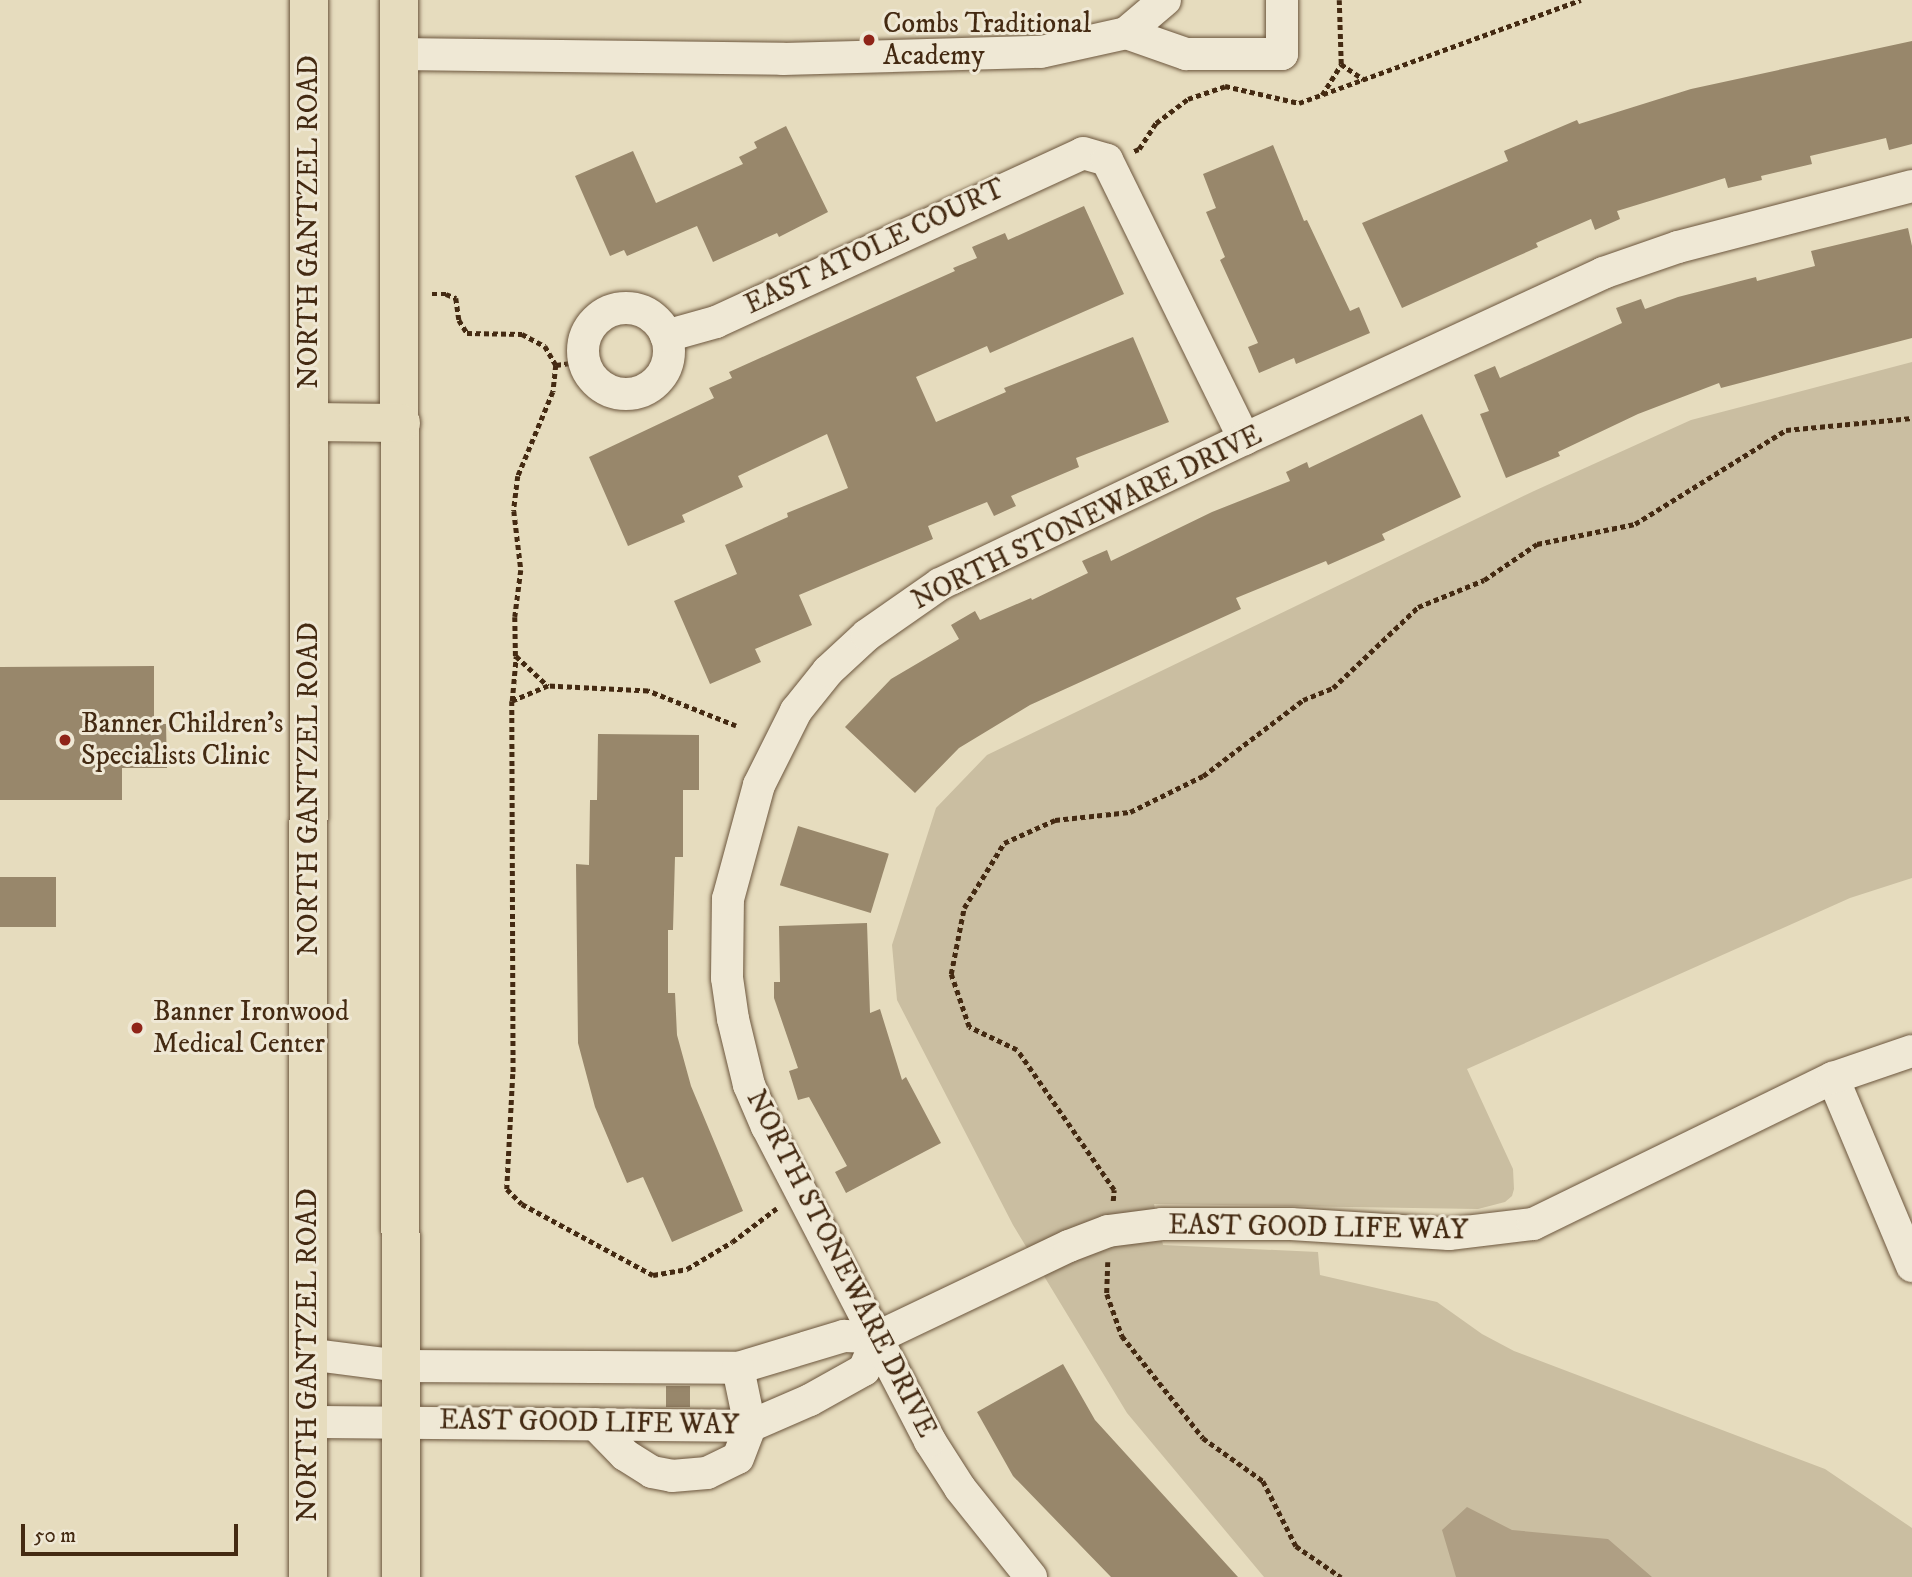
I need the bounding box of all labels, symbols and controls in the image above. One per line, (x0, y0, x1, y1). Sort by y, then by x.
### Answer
place label: Combs Traditional Academy (883, 7, 1091, 73)
marker: Combs Traditional Academy (861, 32, 877, 48)
street label: NORTH GANTZEL ROAD (292, 55, 326, 389)
street label: EAST ATOLE COURT (740, 172, 1010, 322)
street label: NORTH STONEWARE DRIVE (907, 418, 1267, 618)
street label: NORTH GANTZEL ROAD (292, 622, 326, 956)
place label: Banner Children’s Specialists Clinic (81, 707, 283, 773)
marker: Banner Children’s Specialists Clinic (55, 730, 75, 750)
place label: Banner Ironwood Medical Center (153, 995, 349, 1061)
marker: Banner Ironwood Medical Center (127, 1018, 147, 1038)
street label: NORTH STONEWARE DRIVE (739, 1085, 943, 1443)
street label: NORTH GANTZEL ROAD (291, 1188, 325, 1522)
street label: EAST GOOD LIFE WAY (1168, 1209, 1468, 1247)
street label: EAST GOOD LIFE WAY (439, 1404, 739, 1442)
scale bar (24, 1510, 242, 1554)
text: 50 m (34, 1523, 76, 1549)

